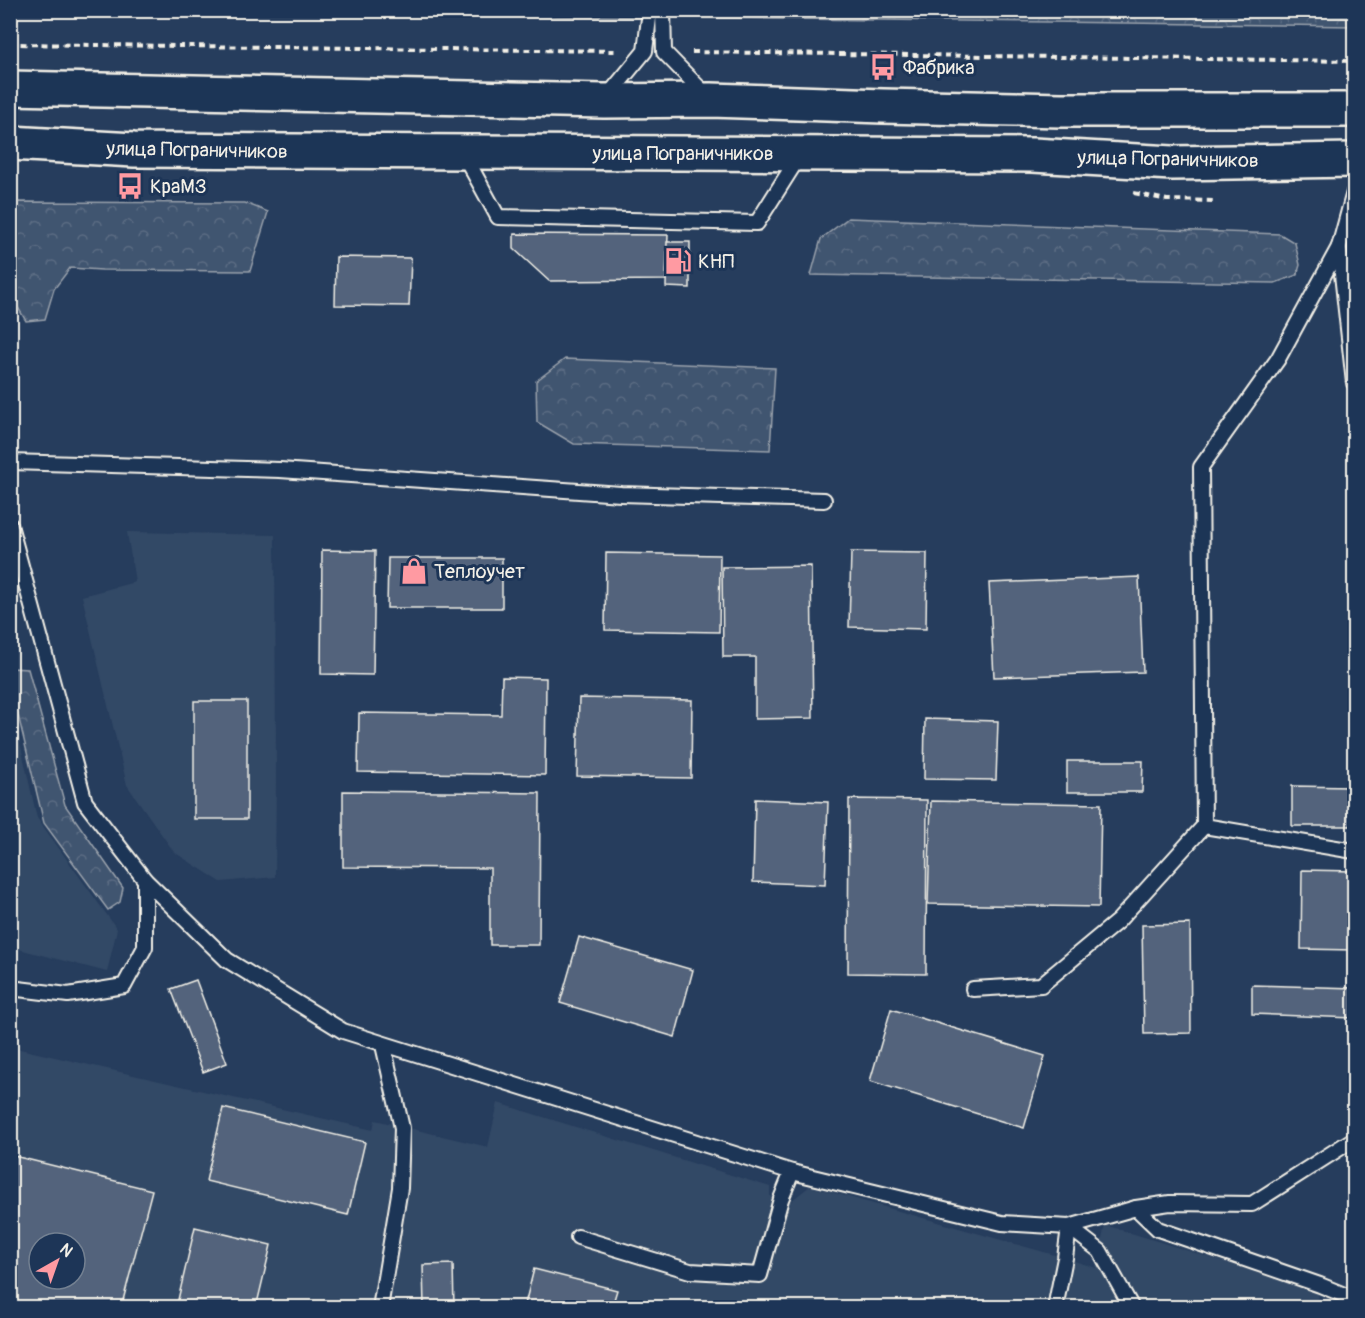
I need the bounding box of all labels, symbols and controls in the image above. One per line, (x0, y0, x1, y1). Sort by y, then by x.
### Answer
bus stop icon: Фабрика (868, 52, 898, 82)
place label: Фабрика (903, 55, 975, 80)
street label: улица Пограничников (105, 136, 288, 164)
street label: улица Пограничников (591, 141, 774, 166)
street label: улица Пограничников (1076, 145, 1259, 173)
bus stop icon: КраМЗ (115, 171, 145, 201)
place label: КраМЗ (150, 174, 207, 199)
fuel station icon: КНП (663, 246, 693, 276)
place label: КНП (698, 249, 734, 274)
shop icon: Теплоучет (399, 556, 429, 586)
place label: Теплоучет (434, 559, 525, 584)
north arrow (27, 1231, 87, 1291)
text: N (55, 1239, 77, 1262)

